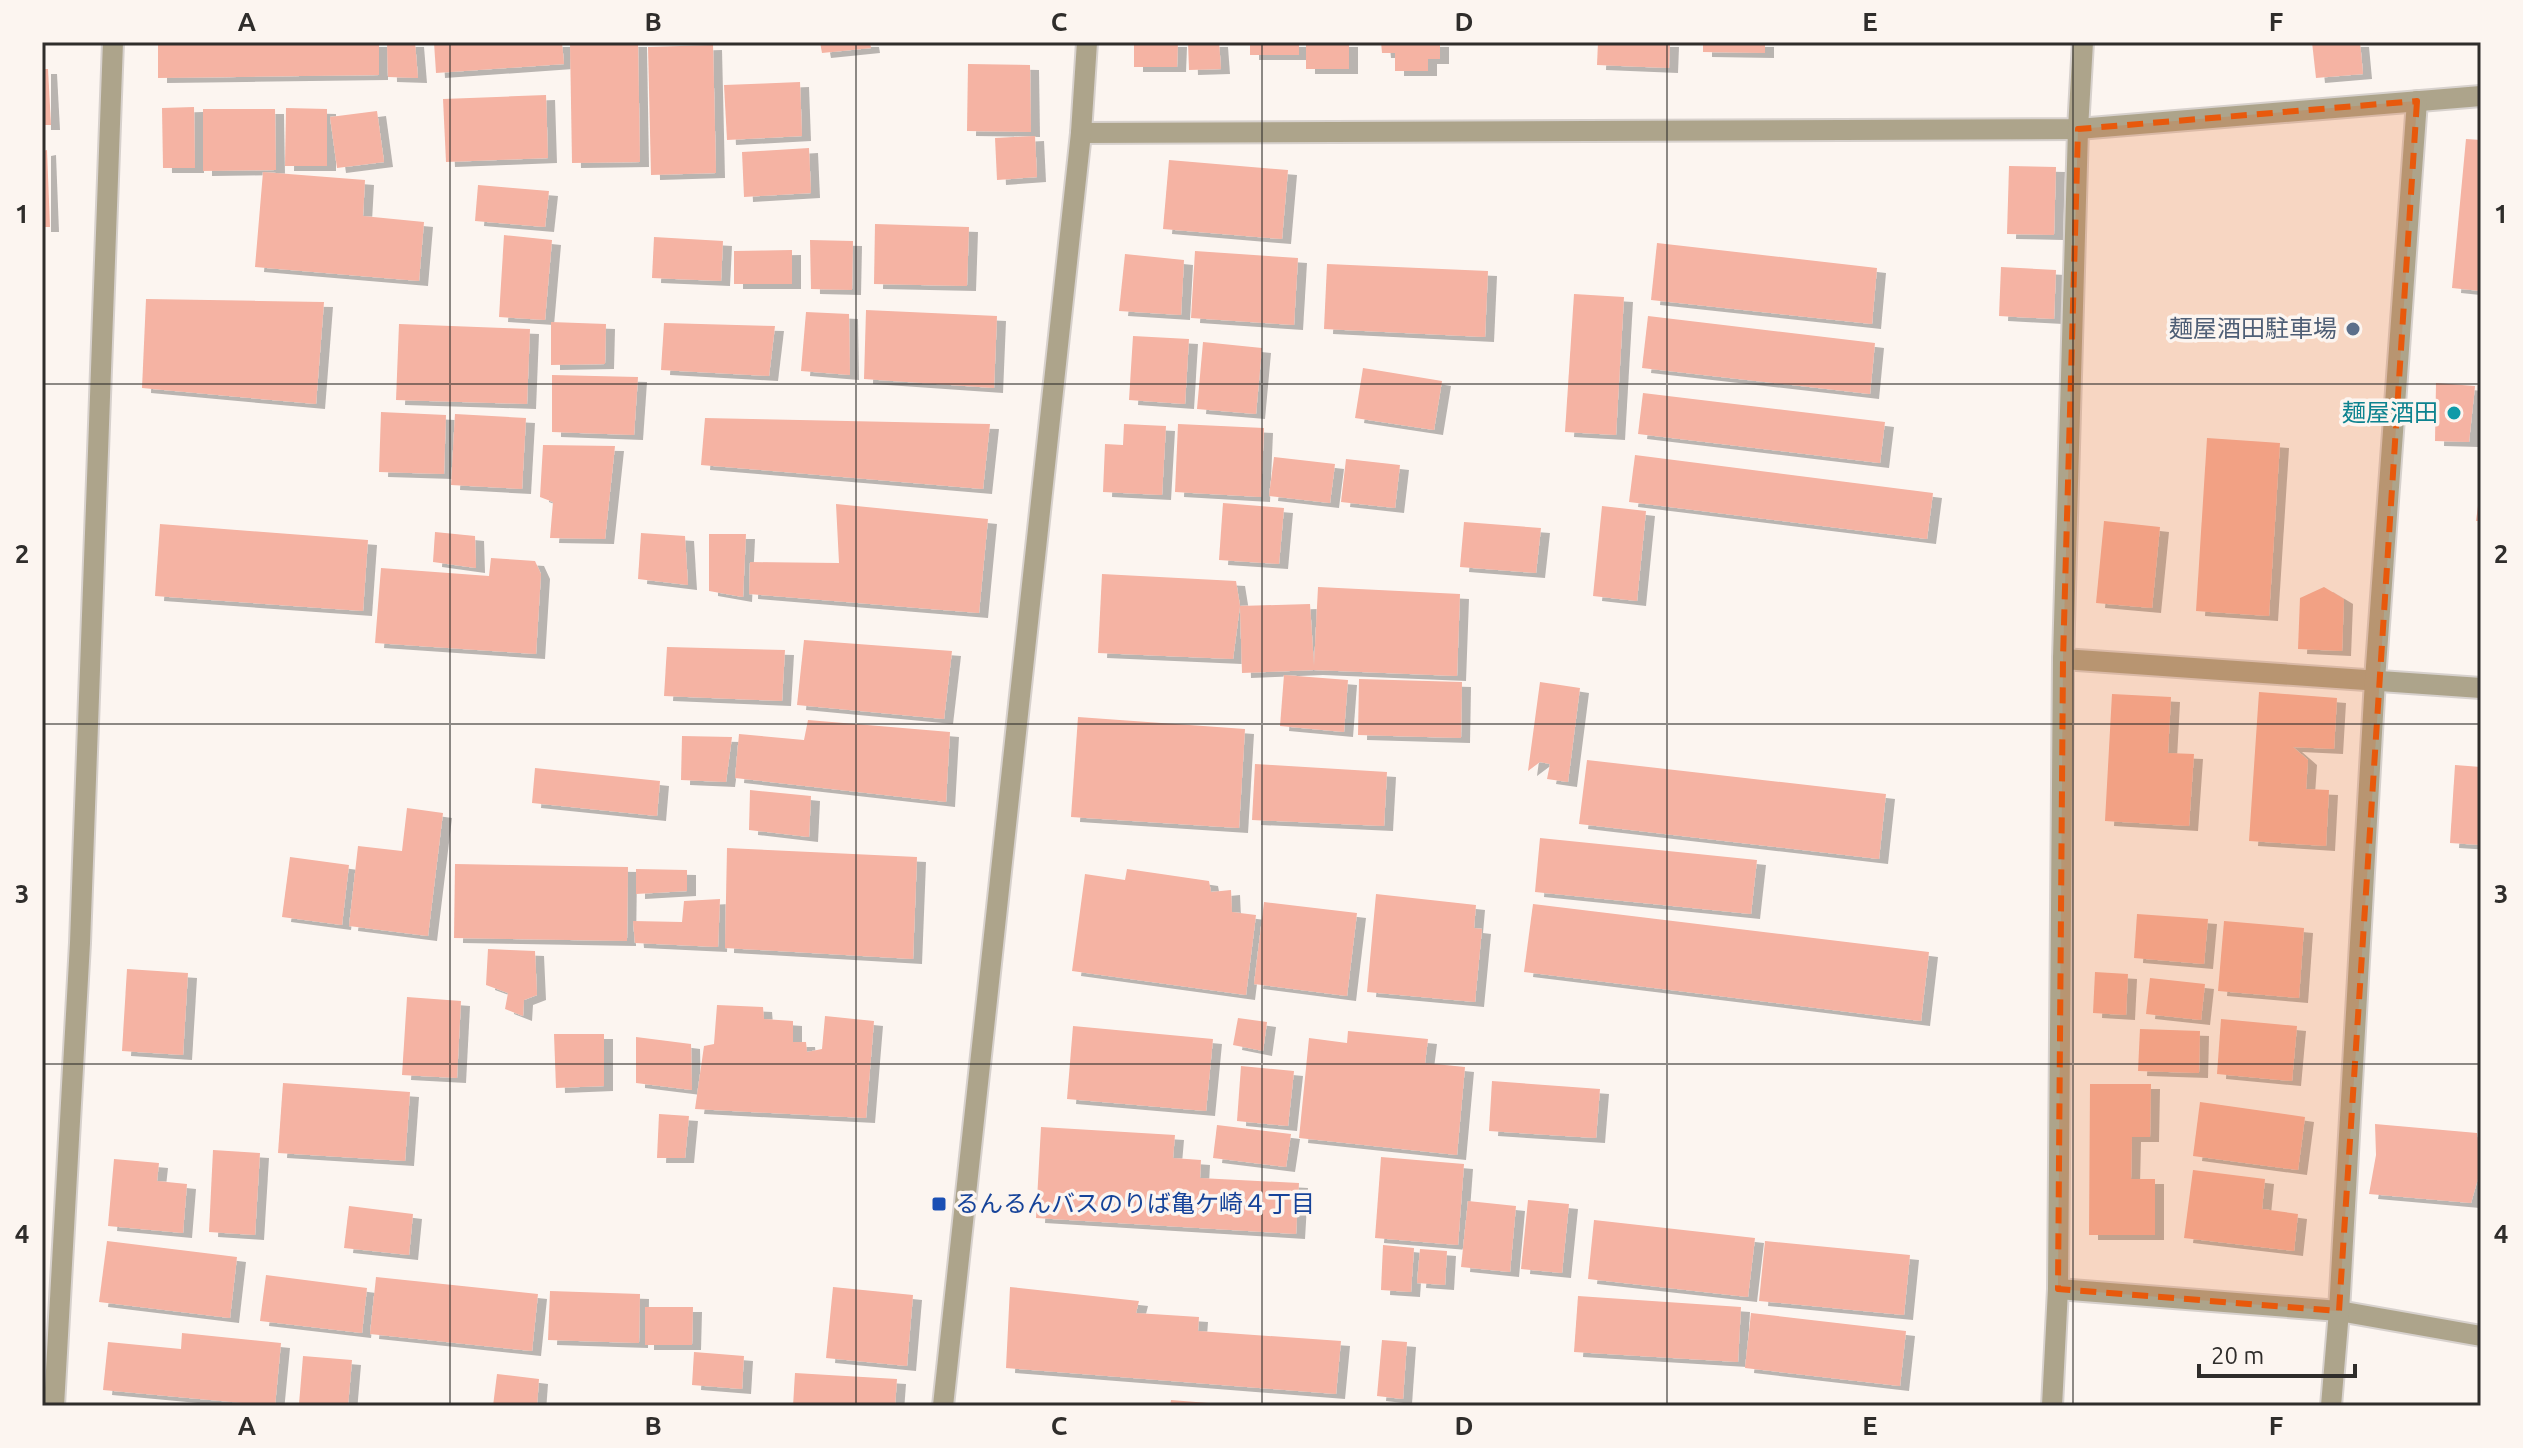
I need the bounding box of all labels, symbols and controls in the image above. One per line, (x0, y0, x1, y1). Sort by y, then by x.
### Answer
text: A (238, 7, 257, 36)
text: B (644, 7, 662, 36)
text: C (1051, 7, 1068, 36)
text: D (1455, 7, 1473, 36)
text: E (1862, 7, 1878, 36)
text: F (2269, 7, 2283, 36)
text: 1 (15, 199, 29, 228)
text: 1 (2494, 199, 2508, 228)
place label: 麺屋酒田駐車場 (2169, 315, 2337, 342)
marker: 麺屋酒田駐車場 (2344, 320, 2362, 338)
place label: 麺屋酒田 (2342, 399, 2438, 426)
marker: 麺屋酒田 (2445, 404, 2463, 422)
text: 2 (15, 539, 29, 568)
text: 2 (2494, 539, 2508, 568)
text: 3 (15, 879, 29, 908)
text: 3 (2494, 879, 2508, 908)
place label: るんるんバスのりば亀ケ崎４丁目 (955, 1190, 1315, 1217)
marker: るんるんバスのりば亀ケ崎４丁目 (930, 1195, 948, 1213)
text: 4 (15, 1219, 29, 1248)
text: 4 (2494, 1219, 2508, 1248)
scale bar (2199, 1328, 2355, 1378)
text: 20 m (2211, 1342, 2264, 1369)
text: A (238, 1411, 257, 1440)
text: B (644, 1411, 662, 1440)
text: C (1051, 1411, 1068, 1440)
text: D (1455, 1411, 1473, 1440)
text: E (1862, 1411, 1878, 1440)
text: F (2269, 1411, 2283, 1440)

